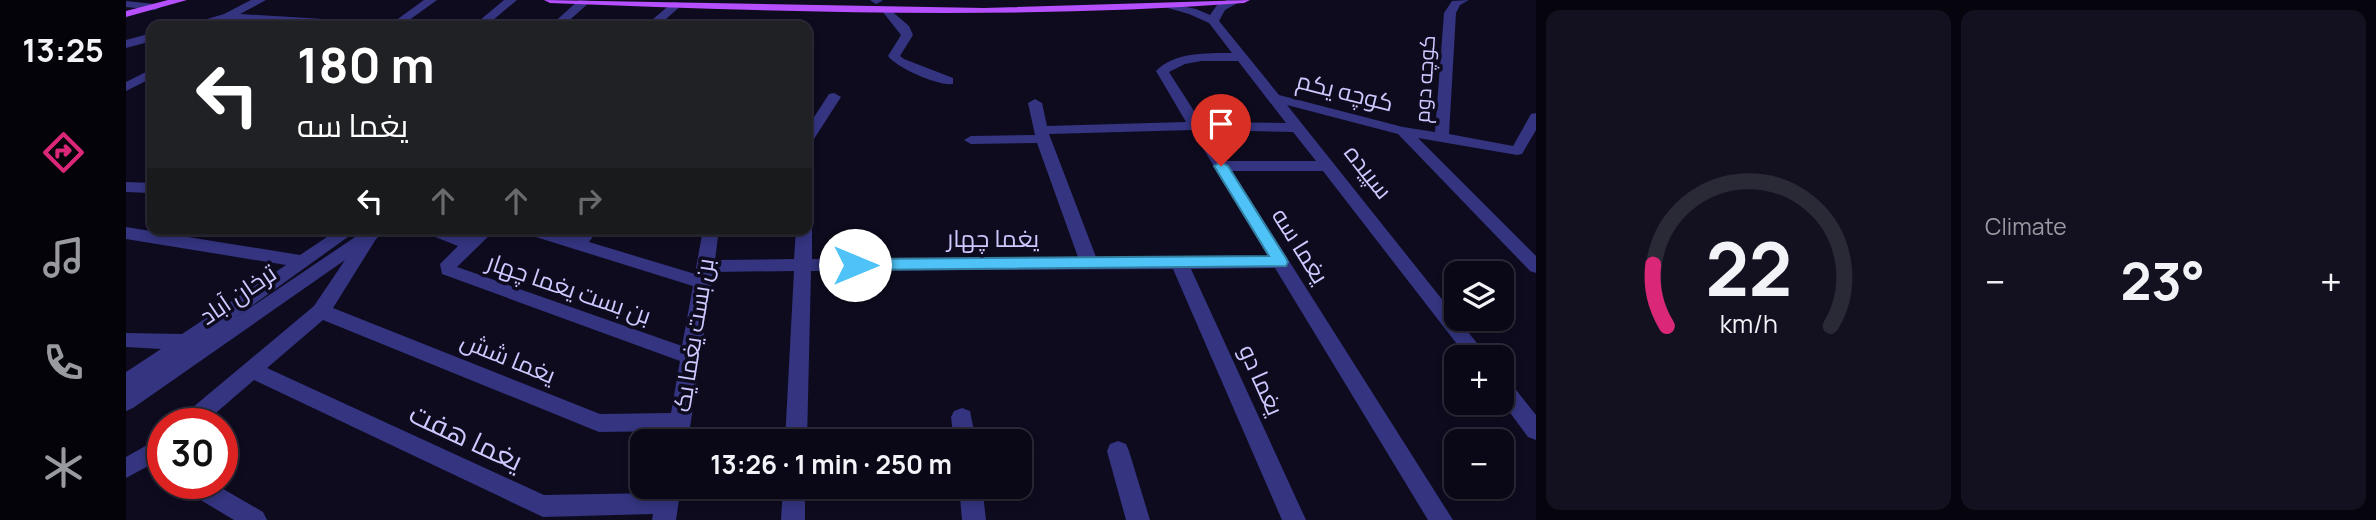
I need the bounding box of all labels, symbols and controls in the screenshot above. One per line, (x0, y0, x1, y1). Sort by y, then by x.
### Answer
text: 13:25 (22, 28, 104, 72)
text: 180 m (297, 31, 435, 98)
street label: کوچه دوم (1407, 34, 1442, 124)
icon: left (182, 49, 273, 140)
street label: کوچه یکم (1293, 63, 1397, 119)
pin (1191, 94, 1251, 166)
text: یغما سه (297, 103, 408, 147)
icon: arrive (1202, 105, 1240, 143)
icon: directions (39, 128, 88, 177)
street label: سپیده (1337, 137, 1401, 205)
icon: left (351, 182, 389, 220)
icon: ahead (424, 182, 462, 220)
icon: ahead (497, 182, 535, 220)
icon: right (570, 182, 608, 220)
street label: یغما سه (1265, 201, 1338, 290)
text: Climate (1985, 210, 2067, 242)
text: 22 (1705, 218, 1792, 318)
street label: یغما چهار (945, 221, 1040, 255)
position arrow (818, 228, 892, 302)
icon: music (39, 233, 88, 282)
street label: بن بست یغما چهار (481, 243, 656, 332)
text: 23° (2121, 245, 2205, 316)
text: − (1985, 255, 2006, 307)
text: + (2320, 255, 2342, 307)
street label: ترخان آباد (192, 256, 283, 332)
street label: بن بست یغما یک (664, 256, 721, 414)
map controls (1444, 261, 1514, 499)
button: layers (1444, 261, 1514, 331)
text: km/h (1719, 306, 1778, 341)
street label: یغما شش (456, 323, 561, 391)
icon: phone (39, 338, 88, 387)
street label: یغما دو (1232, 339, 1293, 421)
button: + (1444, 345, 1514, 415)
street label: یغما هفت (404, 393, 530, 479)
speed limit sign: 30 (147, 408, 238, 499)
button: − (1444, 429, 1514, 499)
icon: climate (39, 443, 88, 492)
text: 13:26 · 1 min · 250 m (710, 446, 952, 482)

